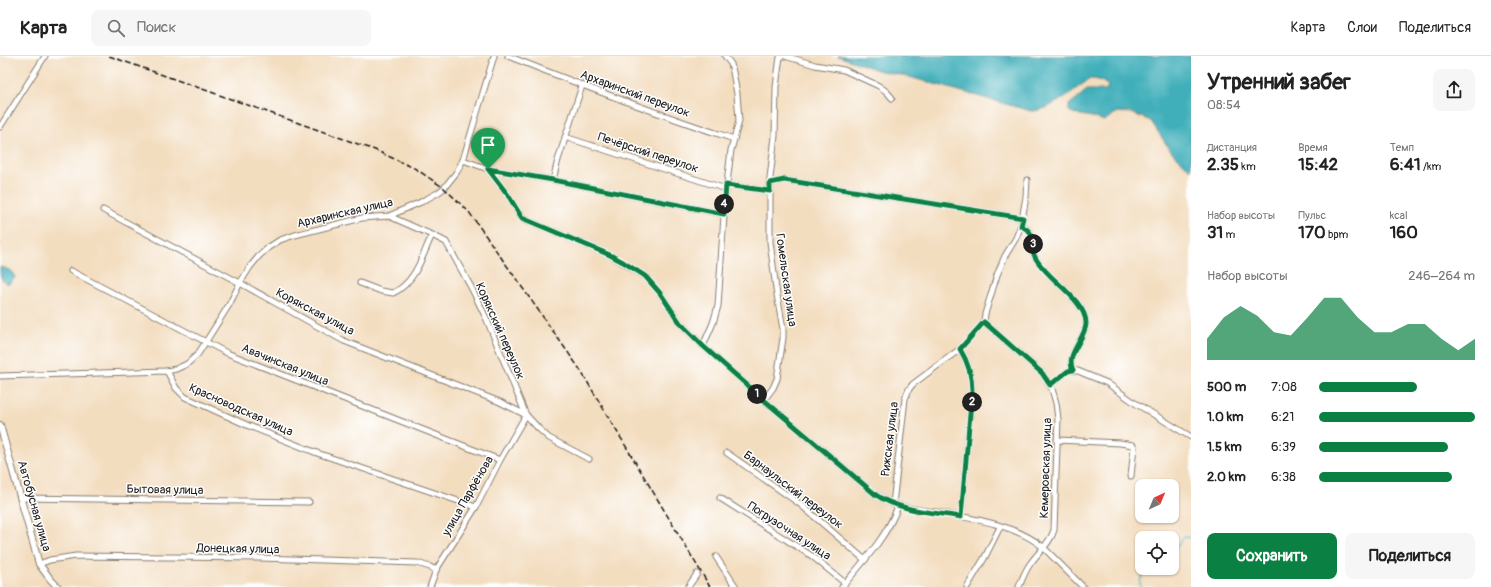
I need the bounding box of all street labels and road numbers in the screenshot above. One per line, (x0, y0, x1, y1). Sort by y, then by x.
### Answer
street label: Архаринский переулок (578, 67, 692, 121)
street label: Печёрский переулок (596, 130, 700, 176)
street label: Архаринская улица (296, 195, 395, 231)
street label: Гомельская улица (772, 232, 800, 328)
street label: Корякский переулок (472, 280, 528, 382)
street label: Корякская улица (273, 285, 357, 339)
street label: Авачинская улица (239, 341, 331, 389)
street label: Красноводская улица (187, 380, 296, 440)
street label: Рижская улица (878, 400, 902, 477)
street label: Кемеровская улица (1037, 417, 1055, 519)
street label: Барнаульский переулок (740, 448, 846, 532)
street label: улица Парфёнова (439, 453, 497, 539)
street label: Автобусная улица (14, 459, 54, 554)
street label: Бытовая улица (126, 482, 204, 498)
street label: Погрузочная улица (744, 498, 834, 564)
street label: Донецкая улица (195, 541, 280, 557)

